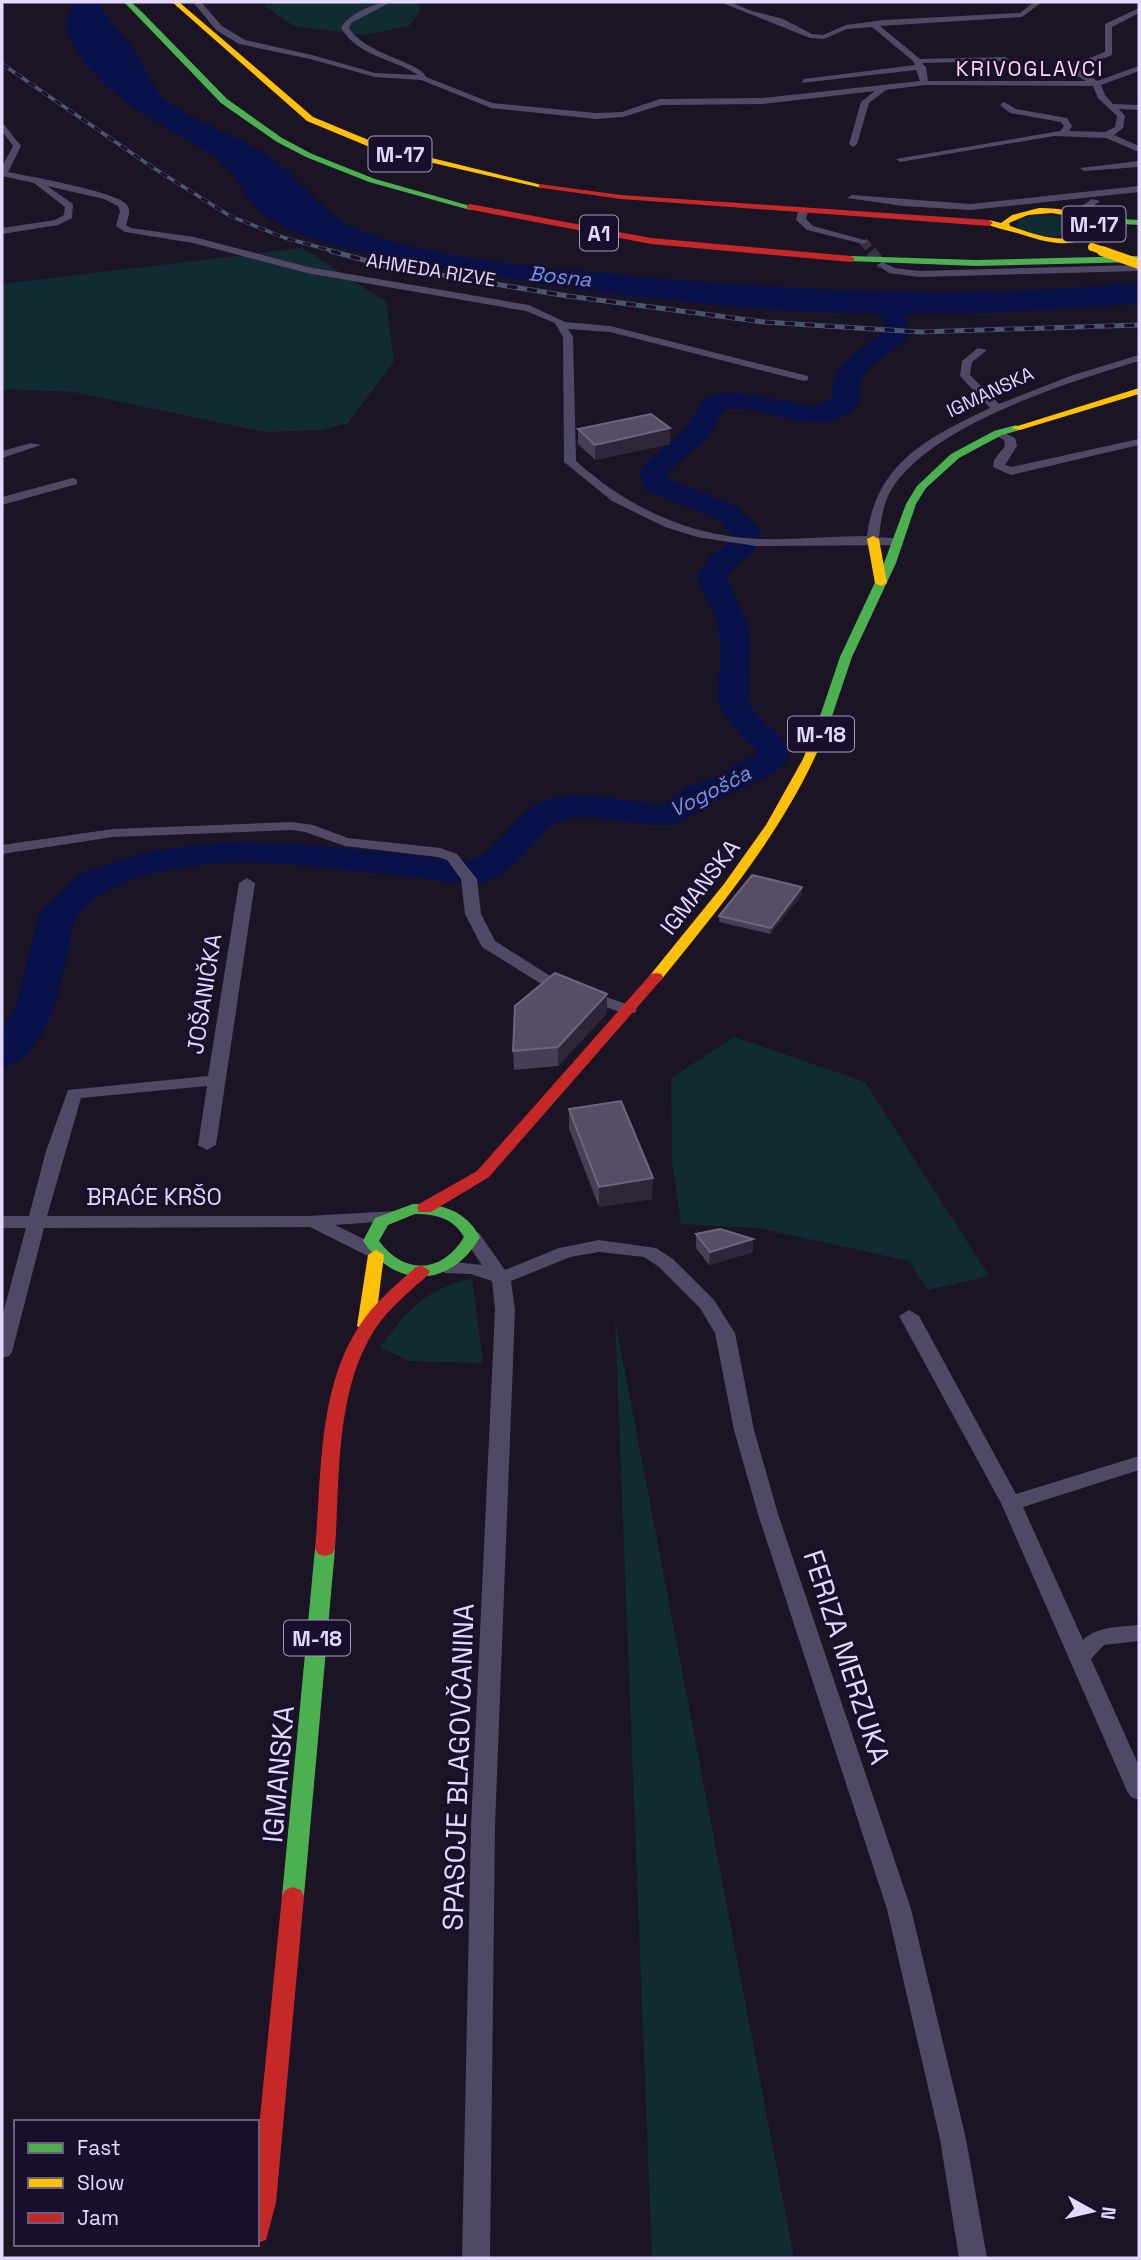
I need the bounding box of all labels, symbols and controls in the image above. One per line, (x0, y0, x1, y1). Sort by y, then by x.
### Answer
district label: KRIVOGLAVCI (956, 55, 1104, 82)
road number: M-17 (368, 136, 432, 172)
road number: M-17 (1062, 206, 1126, 242)
road number: A1 (580, 216, 618, 250)
street label: AHMEDA RIZVE (365, 247, 497, 293)
water label: Bosna (527, 259, 594, 293)
street label: IGMANSKA (942, 361, 1038, 423)
road number: M-18 (788, 716, 854, 752)
water label: Vogošća (665, 759, 756, 823)
street label: IGMANSKA (653, 833, 747, 941)
street label: JOŠANIČKA (180, 932, 228, 1056)
street label: BRAĆE KRŠO (86, 1182, 222, 1212)
street label: FERIZA MERZUKA (795, 1545, 899, 1769)
street label: SPASOJE BLAGOVČANINA (434, 1603, 482, 1931)
road number: M-18 (284, 1620, 350, 1656)
street label: IGMANSKA (254, 1704, 302, 1844)
legend (14, 2120, 259, 2246)
text: Fast (77, 2134, 121, 2161)
text: Slow (77, 2169, 125, 2196)
north arrow (1057, 2176, 1127, 2246)
text: Jam (77, 2204, 119, 2231)
text: N (1095, 2205, 1122, 2221)

